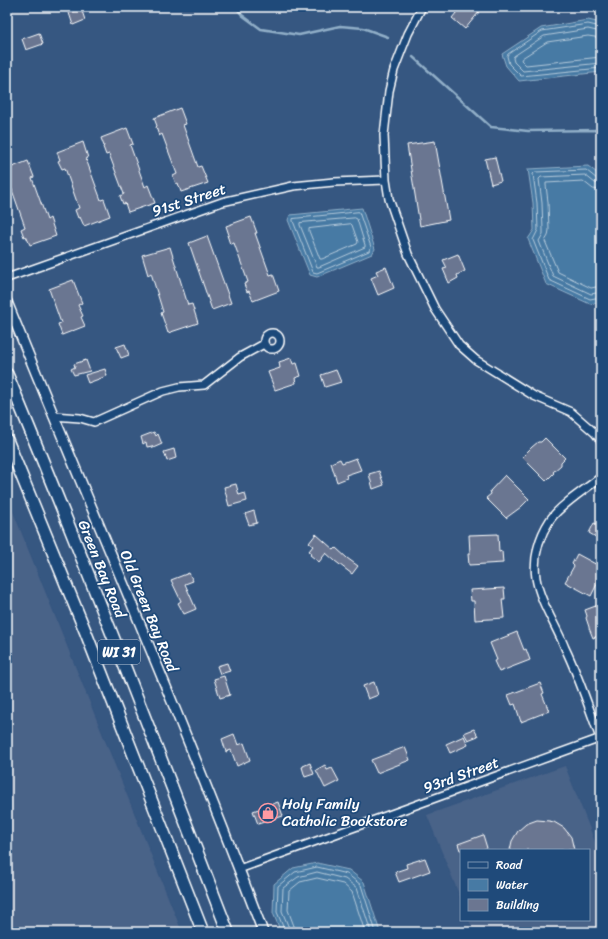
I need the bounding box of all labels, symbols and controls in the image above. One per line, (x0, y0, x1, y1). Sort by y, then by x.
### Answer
street label: 91st Street (149, 176, 230, 224)
street label: Green Bay Road (71, 516, 134, 623)
street label: Old Green Bay Road (113, 546, 186, 677)
road number: WI 31 (98, 640, 140, 664)
street label: 93rd Street (419, 749, 503, 801)
place label: Holy Family Catholic Bookstore (282, 791, 408, 834)
shop icon: Holy Family Catholic Bookstore (257, 802, 279, 824)
legend (460, 849, 590, 921)
text: Road (496, 854, 523, 876)
text: Water (496, 874, 529, 896)
text: Building (496, 894, 539, 916)

